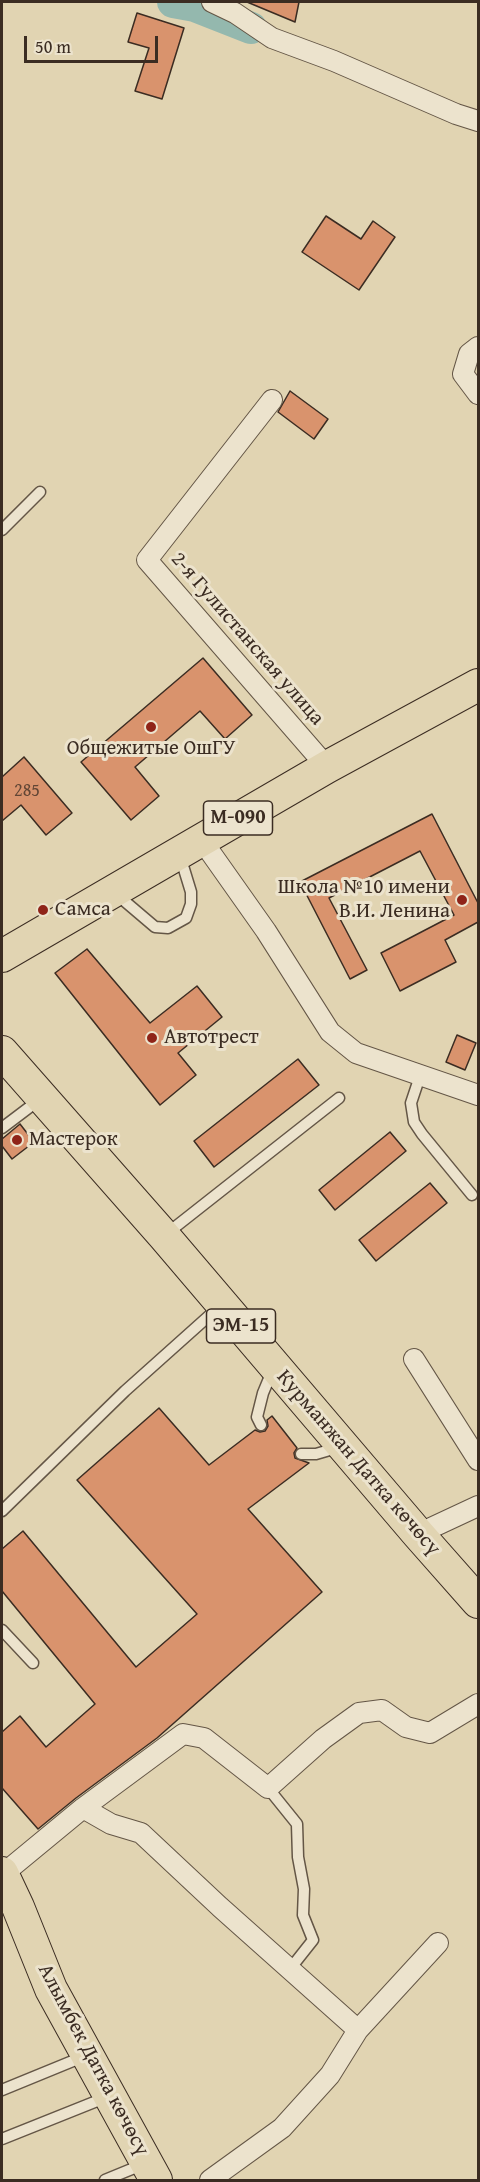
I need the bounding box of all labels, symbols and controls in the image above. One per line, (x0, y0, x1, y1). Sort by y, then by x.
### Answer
scale bar (27, 24, 160, 62)
text: 50 m (35, 33, 71, 60)
street label: 2-я Гулистанская улица (165, 547, 329, 731)
marker: Общежитые ОшГУ (144, 720, 158, 734)
place label: Общежитые ОшГУ (67, 736, 235, 762)
house number: 285 (14, 780, 40, 802)
road number: М-090 (204, 801, 272, 835)
place label: Школа №10 имени В.И. Ленина (278, 875, 450, 925)
marker: Школа №10 имени В.И. Ленина (455, 893, 469, 907)
place label: Самса (55, 897, 111, 923)
marker: Самса (36, 903, 50, 917)
place label: Автотрест (164, 1025, 259, 1051)
marker: Автотрест (145, 1031, 159, 1045)
place label: Мастерок (29, 1127, 118, 1153)
marker: Мастерок (10, 1133, 24, 1147)
road number: ЭМ-15 (206, 1309, 276, 1343)
street label: Курманжан Датка көчөсү (271, 1365, 445, 1561)
street label: Алымбек Датка көчөсү (32, 1960, 154, 2160)

